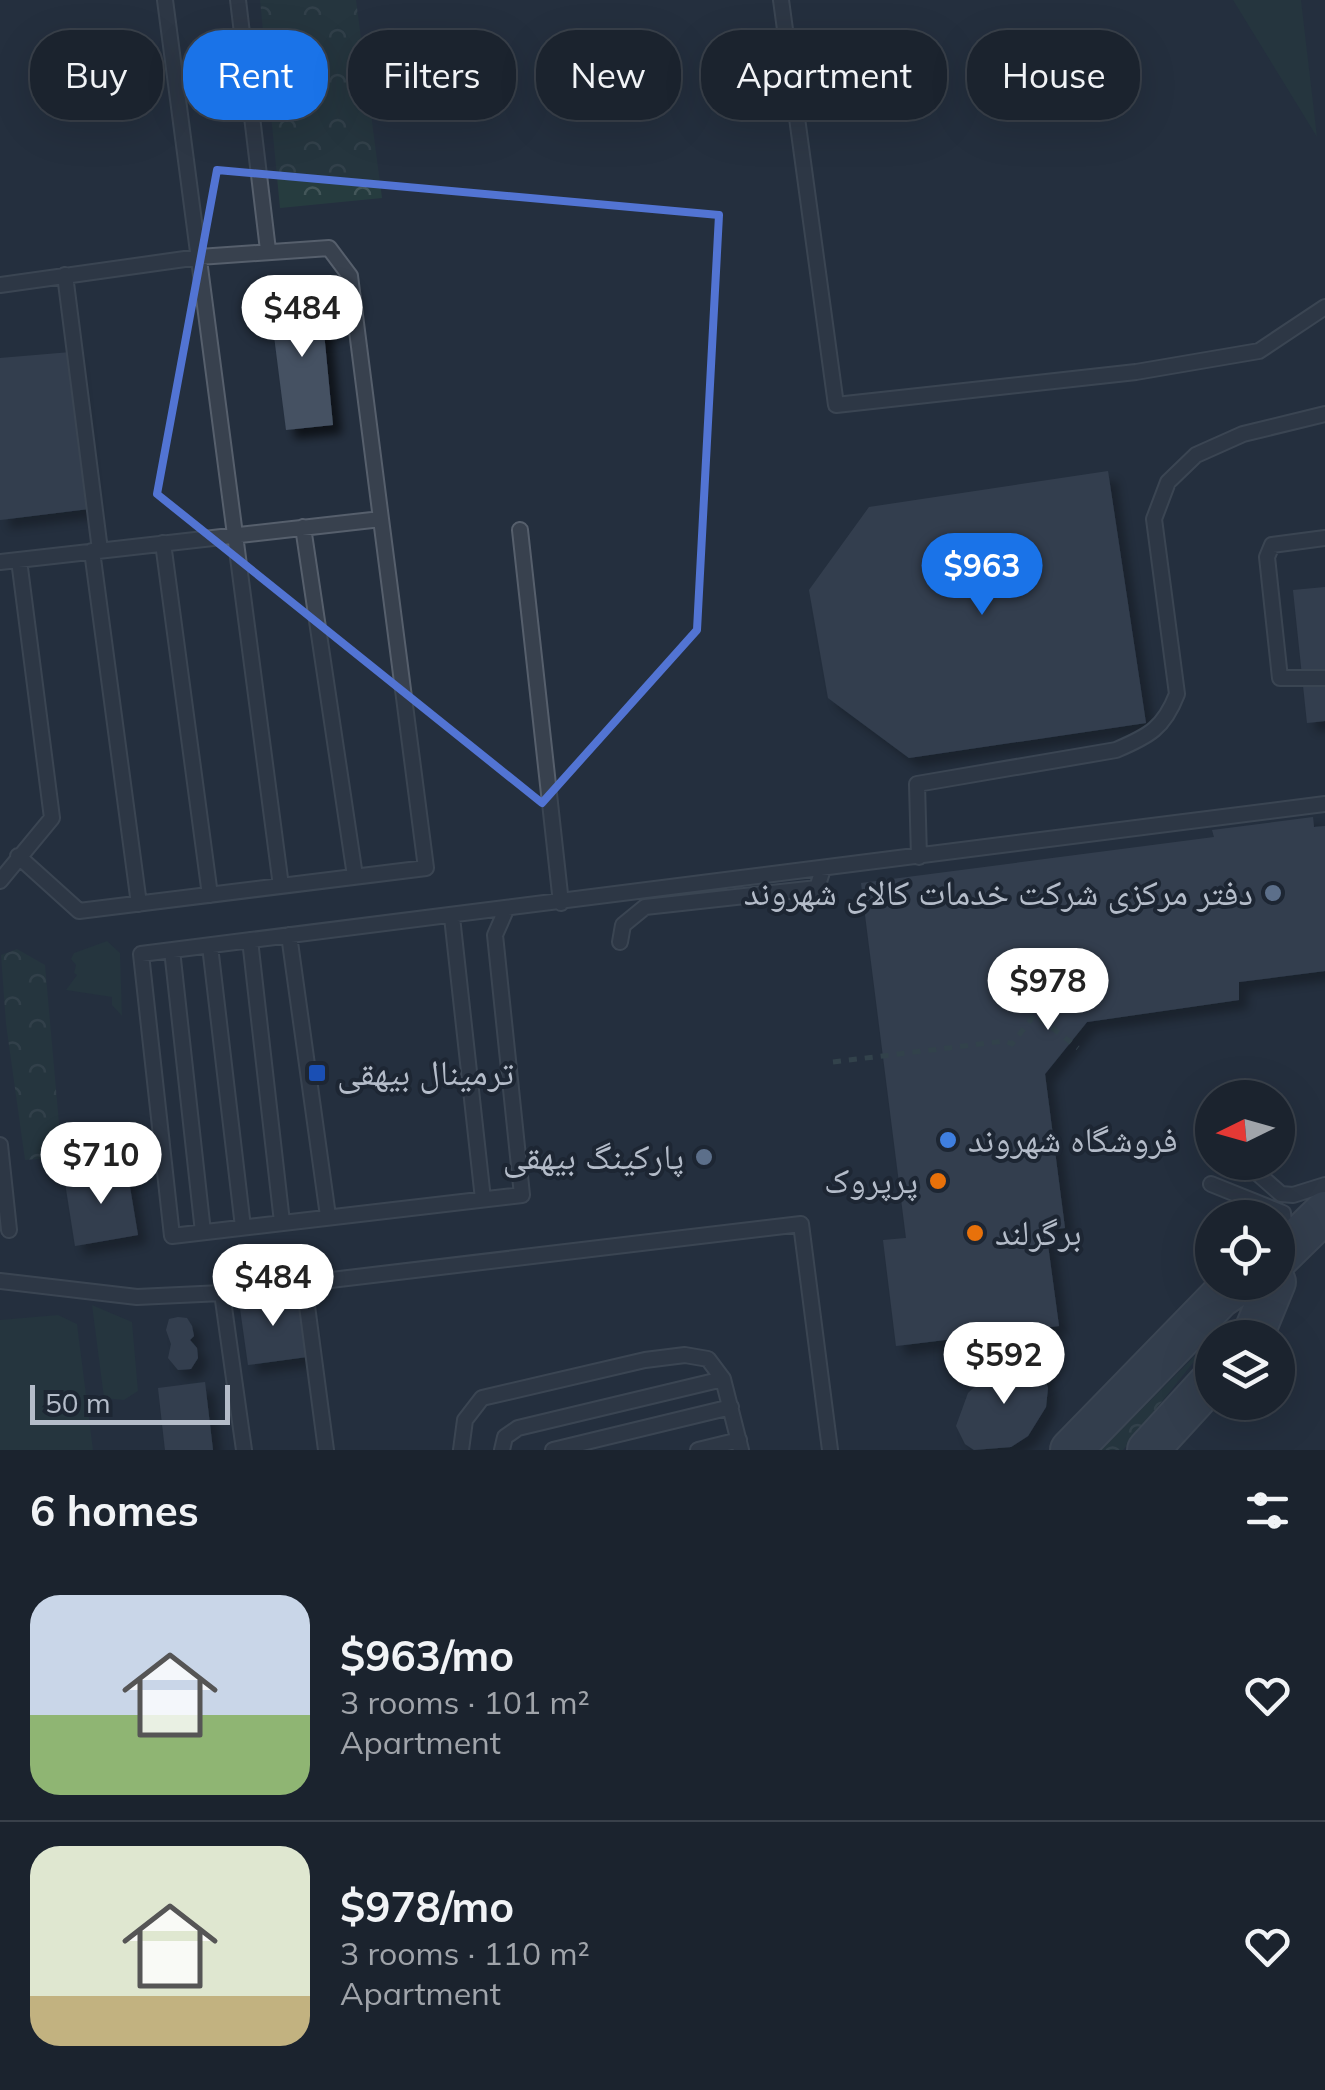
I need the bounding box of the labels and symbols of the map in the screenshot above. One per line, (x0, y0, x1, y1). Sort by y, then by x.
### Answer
pin: $484 (243, 275, 361, 360)
pin: $963 (923, 533, 1041, 618)
place label: دفتر مرکزی شرکت خدمات کالای شهروند (744, 870, 1253, 914)
marker: دفتر مرکزی شرکت خدمات کالای شهروند (1262, 882, 1284, 904)
pin: $978 (989, 948, 1107, 1033)
place label: ترمینال بیهقی (337, 1050, 514, 1094)
marker: ترمینال بیهقی (306, 1062, 328, 1084)
north arrow (1195, 1080, 1295, 1180)
place label: فروشگاه شهروند (968, 1117, 1178, 1161)
pin: $710 (42, 1122, 160, 1207)
marker: فروشگاه شهروند (937, 1129, 959, 1151)
place label: پارکینگ بیهقی (503, 1134, 684, 1178)
marker: پارکینگ بیهقی (693, 1146, 715, 1168)
place label: پرپروک (824, 1158, 918, 1202)
marker: پرپروک (927, 1170, 949, 1192)
place label: برگرلند (995, 1210, 1082, 1254)
marker: برگرلند (964, 1222, 986, 1244)
pin: $484 (214, 1244, 332, 1329)
pin: $592 (945, 1322, 1063, 1407)
scale bar (30, 1380, 230, 1424)

